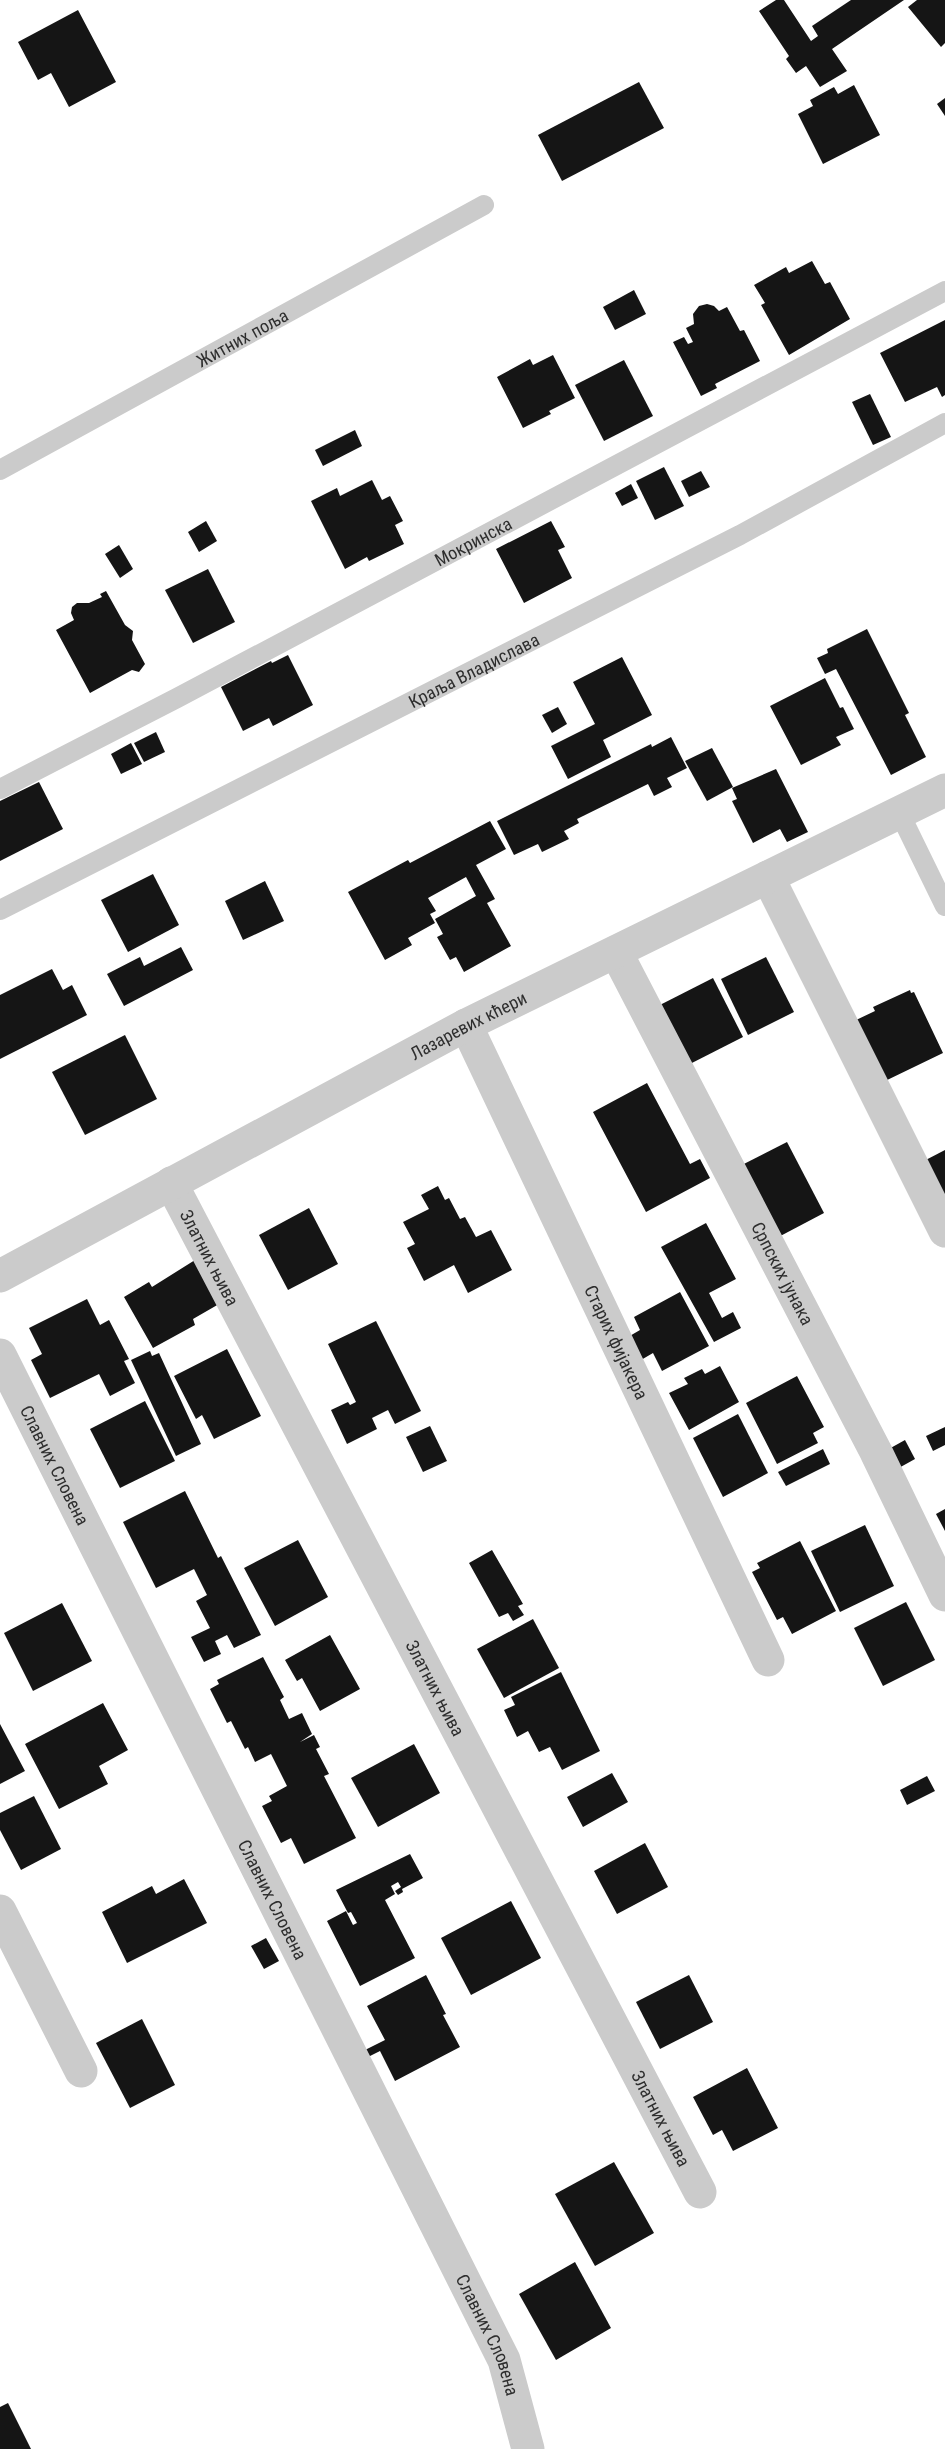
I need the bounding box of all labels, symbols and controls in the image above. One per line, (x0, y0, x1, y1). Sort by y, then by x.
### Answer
street label: Житних поља (193, 304, 292, 371)
street label: Мокринска (431, 512, 515, 570)
street label: Краља Владислава (405, 628, 542, 712)
street label: Лазаревих кћери (406, 987, 530, 1064)
street label: Златних њива (176, 1206, 244, 1309)
street label: Српских јунака (748, 1218, 818, 1328)
street label: Старих фијакера (581, 1281, 653, 1403)
street label: Славних Словена (16, 1402, 94, 1528)
street label: Златних њива (402, 1636, 469, 1739)
street label: Славних Словена (234, 1836, 312, 1963)
street label: Златних њива (628, 2067, 695, 2170)
street label: Славних Словена (452, 2270, 524, 2398)

